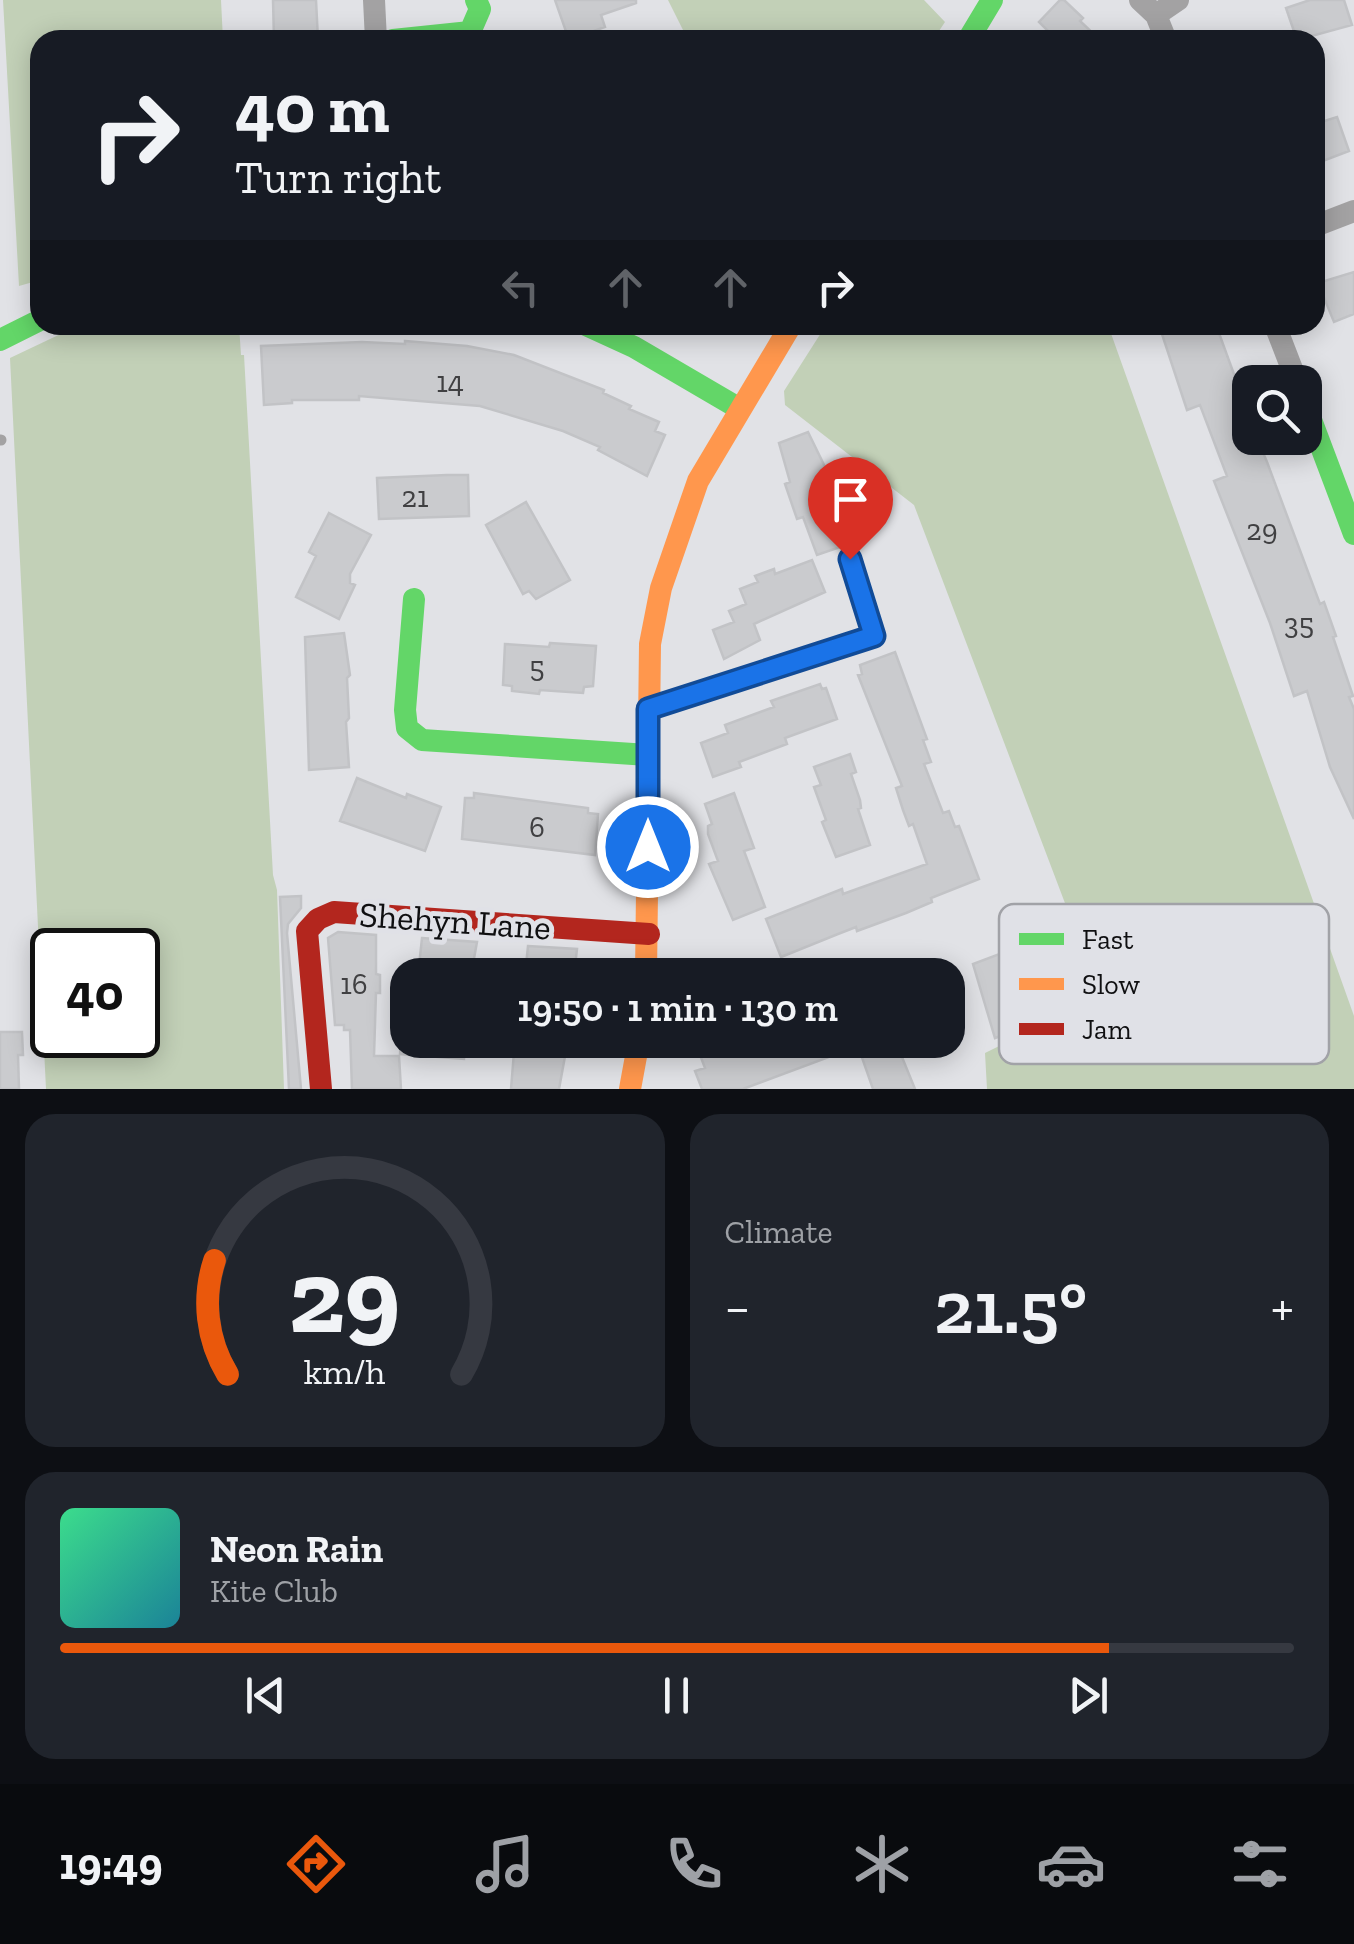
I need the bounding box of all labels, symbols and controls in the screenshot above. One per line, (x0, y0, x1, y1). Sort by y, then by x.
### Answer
text: 40 m (235, 66, 390, 150)
icon: right (70, 70, 200, 200)
text: Turn right (235, 151, 441, 205)
icon: left (493, 260, 548, 315)
icon: ahead (598, 260, 653, 315)
icon: ahead (703, 260, 758, 315)
icon: right (808, 260, 863, 315)
house number: 14 (436, 364, 464, 400)
map controls (1232, 365, 1322, 455)
button: search (1232, 365, 1322, 455)
pin (808, 457, 893, 560)
icon: arrive (823, 472, 878, 527)
house number: 21 (402, 479, 429, 515)
house number: 29 (1246, 512, 1278, 548)
house number: 35 (1284, 606, 1314, 642)
house number: 5 (529, 649, 545, 685)
position arrow (596, 795, 700, 899)
house number: 6 (529, 809, 545, 845)
street label: Shehyn Lane (358, 893, 552, 949)
legend (999, 904, 1329, 1064)
text: Fast (1082, 923, 1134, 956)
speed limit sign: 40 (30, 928, 160, 1058)
house number: 16 (340, 966, 368, 1002)
text: Slow (1082, 968, 1140, 1001)
text: 19:50 · 1 min · 130 m (517, 985, 838, 1031)
text: Jam (1082, 1013, 1132, 1046)
text: Climate (725, 1213, 833, 1251)
text: 29 (289, 1234, 401, 1359)
text: 21.5° (934, 1262, 1087, 1352)
text: − (725, 1274, 750, 1340)
text: + (1271, 1274, 1294, 1340)
text: km/h (304, 1350, 386, 1393)
text: Neon Rain (210, 1526, 383, 1572)
text: Kite Club (210, 1572, 338, 1610)
icon: previous (238, 1668, 293, 1723)
icon: pause (649, 1668, 704, 1723)
icon: next (1061, 1668, 1116, 1723)
icon: directions (281, 1829, 351, 1899)
icon: music (470, 1829, 540, 1899)
icon: phone (659, 1829, 729, 1899)
icon: climate (847, 1829, 917, 1899)
icon: car (1036, 1829, 1106, 1899)
icon: filters (1225, 1829, 1295, 1899)
text: 19:49 (59, 1837, 162, 1891)

